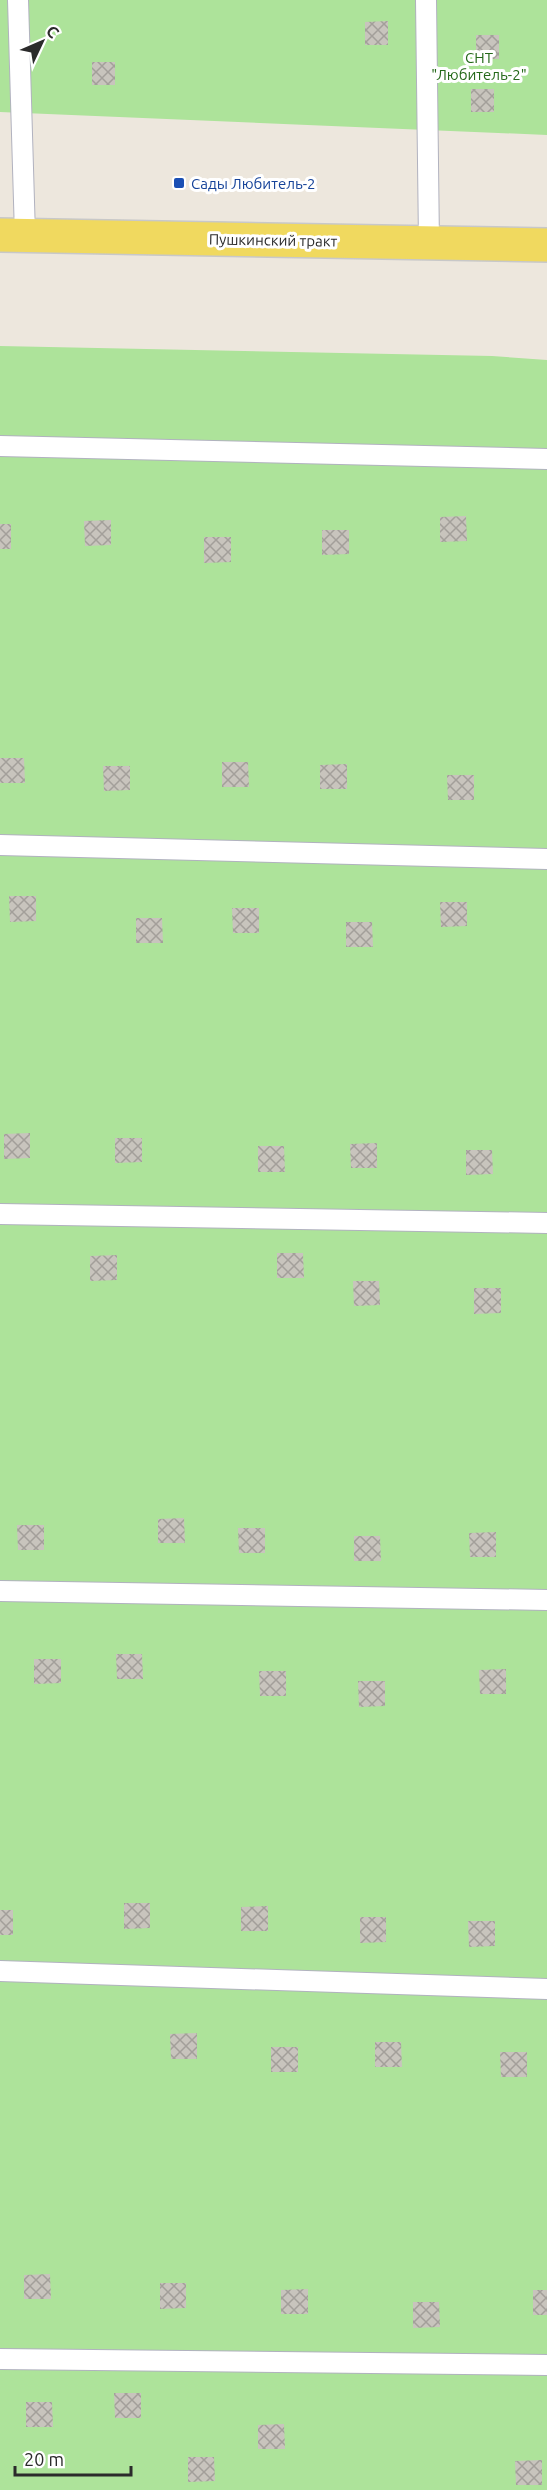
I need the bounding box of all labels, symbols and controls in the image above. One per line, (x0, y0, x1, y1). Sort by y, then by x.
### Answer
north arrow (12, 12, 72, 72)
text: С (43, 22, 63, 42)
park label: СНТ "Любитель-2" (431, 49, 527, 83)
place label: Сады Любитель-2 (191, 175, 316, 192)
marker: Сады Любитель-2 (172, 176, 186, 190)
street label: Пушкинский тракт (209, 230, 338, 250)
scale bar (15, 2439, 130, 2477)
text: 20 m (24, 2449, 64, 2469)

